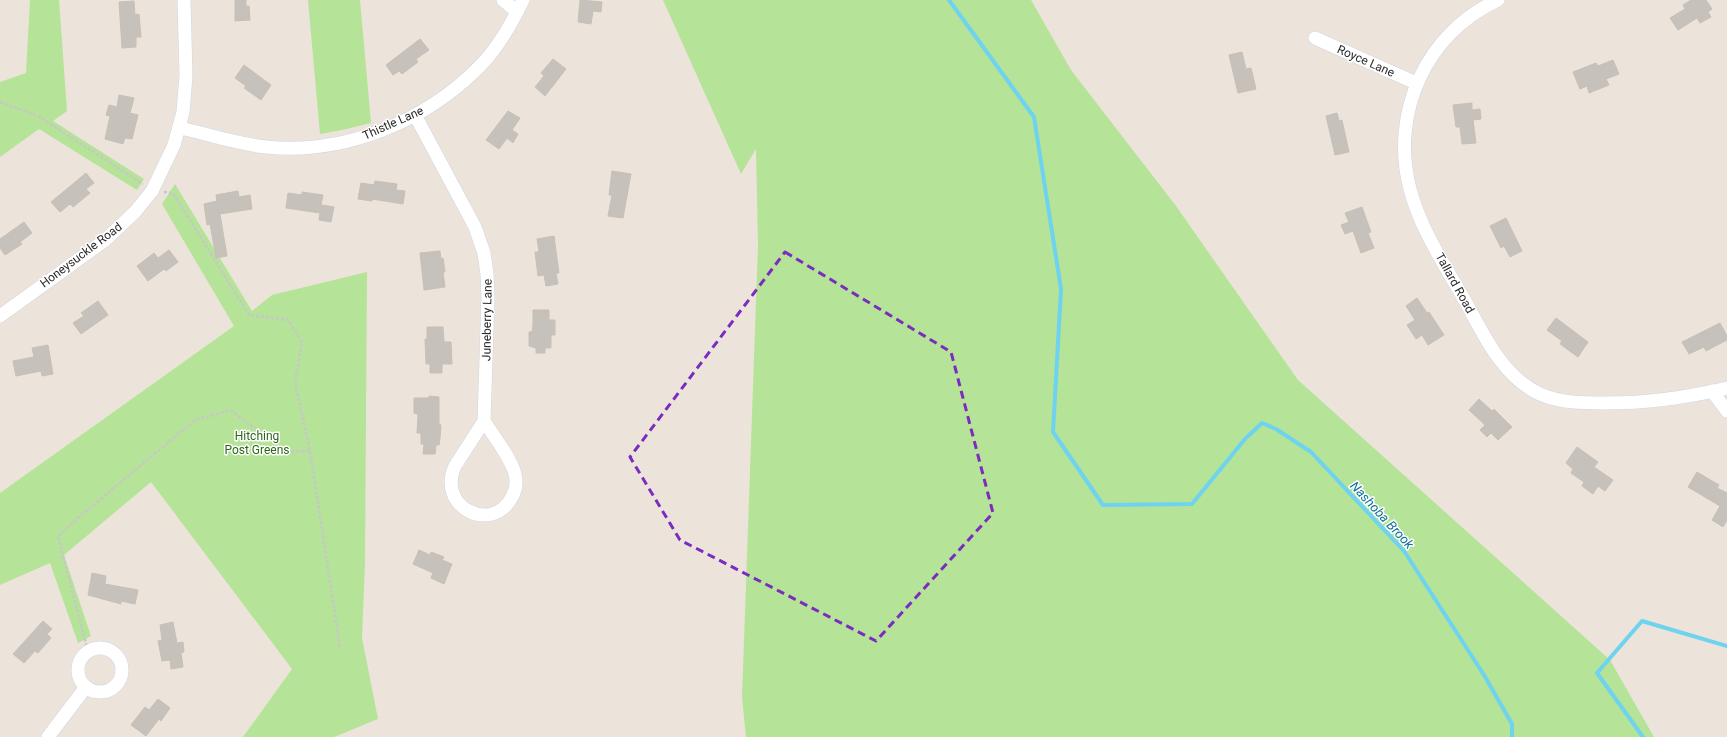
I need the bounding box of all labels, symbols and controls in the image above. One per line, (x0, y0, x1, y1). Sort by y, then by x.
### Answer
street label: Royce Lane (1335, 42, 1397, 80)
street label: Thistle Lane (360, 103, 426, 143)
street label: Honeysuckle Road (37, 220, 125, 290)
street label: Tallard Road (1433, 250, 1477, 316)
street label: Juneberry Lane (479, 279, 495, 361)
park label: Hitching Post Greens (224, 429, 290, 457)
water label: Nashoba Brook (1347, 478, 1417, 552)

